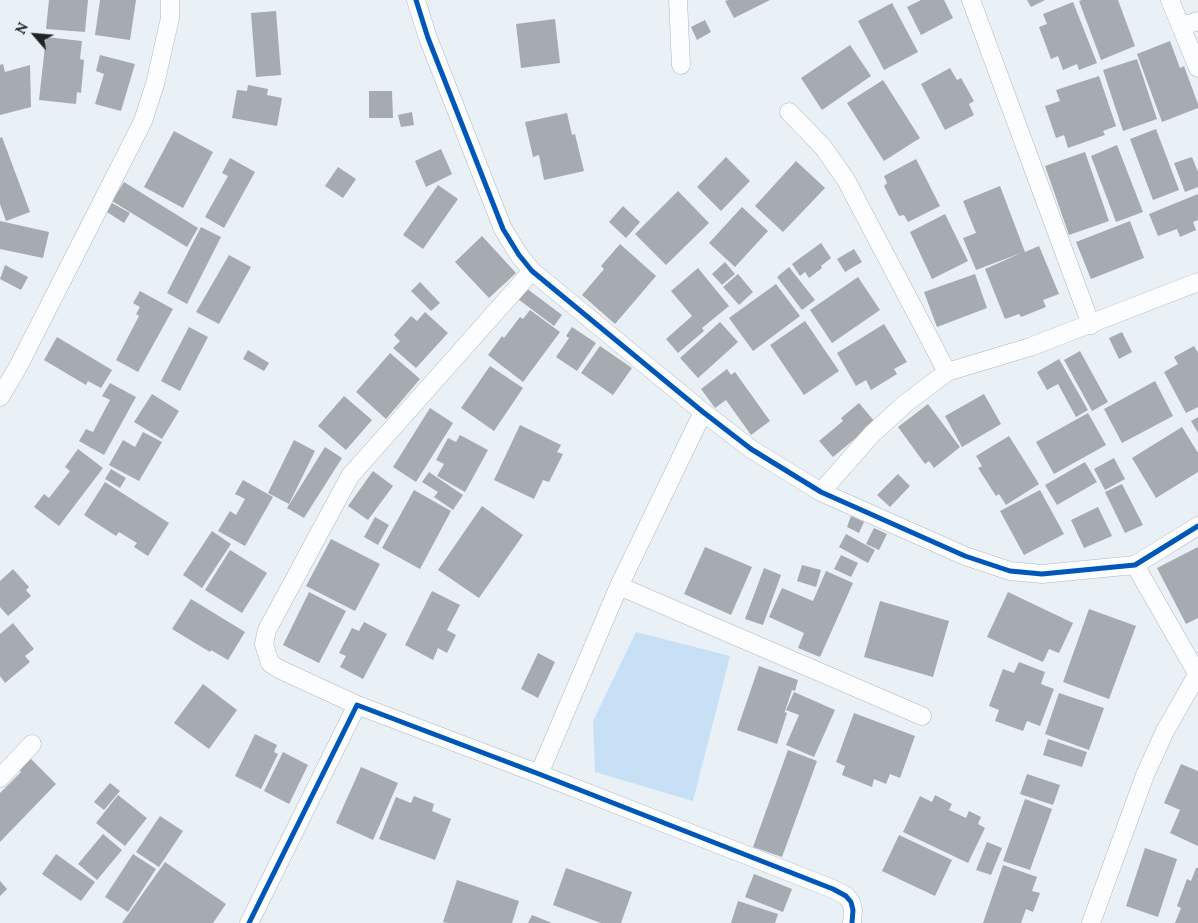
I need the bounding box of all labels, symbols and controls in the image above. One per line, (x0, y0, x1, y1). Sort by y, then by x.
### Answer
north arrow (10, 10, 60, 60)
text: N (11, 19, 32, 37)

